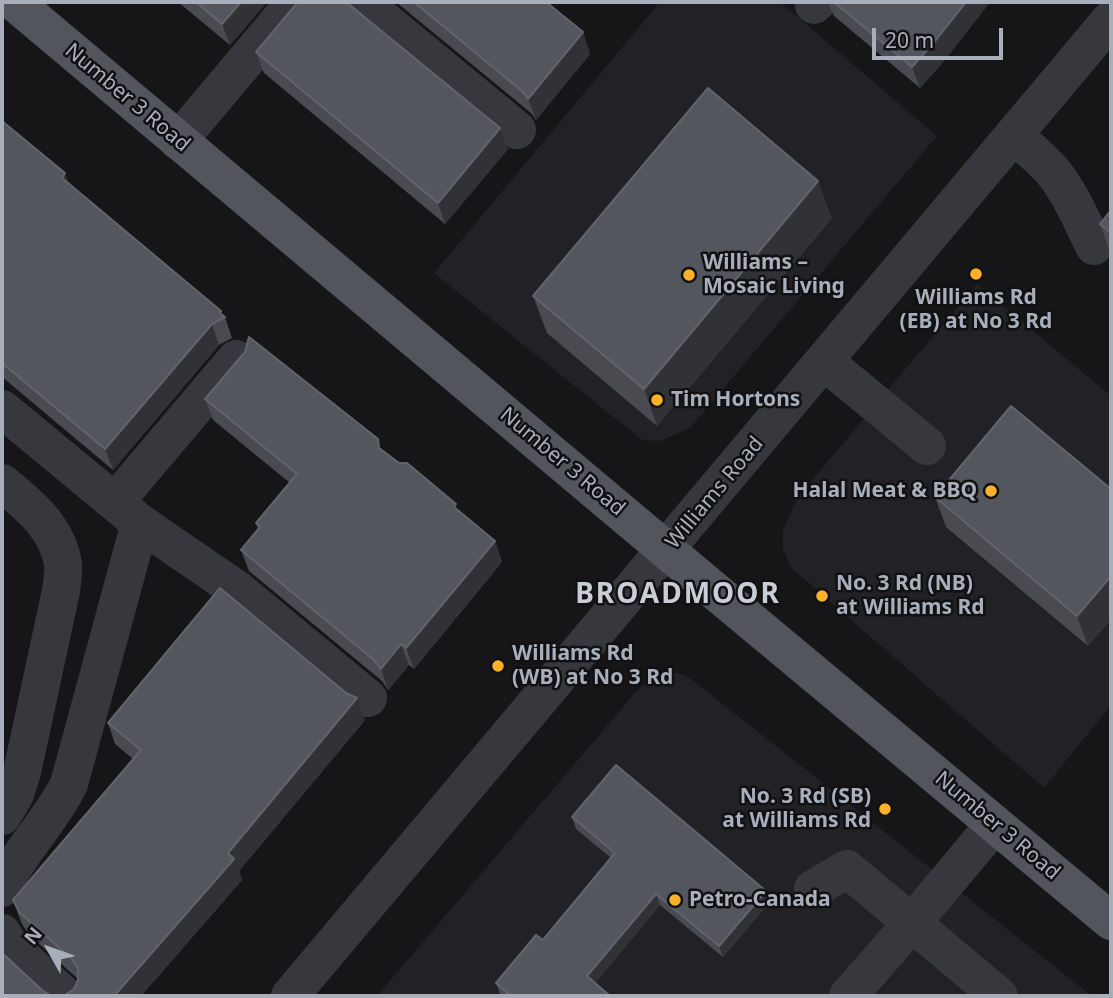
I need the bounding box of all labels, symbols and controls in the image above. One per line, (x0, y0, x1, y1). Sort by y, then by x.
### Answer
scale bar (875, 14, 1006, 58)
text: 20 m (885, 26, 934, 54)
street label: Number 3 Road (59, 38, 195, 158)
place label: Williams – Mosaic Living (703, 250, 845, 300)
marker: Williams Rd (EB) at No 3 Rd (968, 266, 984, 282)
marker: Williams – Mosaic Living (681, 267, 697, 283)
place label: Williams Rd (EB) at No 3 Rd (900, 285, 1052, 335)
place label: Tim Hortons (671, 387, 800, 413)
marker: Tim Hortons (649, 392, 665, 408)
street label: Number 3 Road (494, 402, 630, 522)
street label: Williams Road (661, 432, 769, 554)
place label: Halal Meat & BBQ (793, 478, 977, 504)
marker: Halal Meat & BBQ (983, 483, 999, 499)
place label: No. 3 Rd (NB) at Williams Rd (836, 571, 985, 621)
district label: BROADMOOR (576, 578, 780, 612)
marker: No. 3 Rd (NB) at Williams Rd (814, 588, 830, 604)
place label: Williams Rd (WB) at No 3 Rd (512, 641, 673, 691)
marker: Williams Rd (WB) at No 3 Rd (490, 658, 506, 674)
street label: Number 3 Road (929, 766, 1065, 886)
place label: No. 3 Rd (SB) at Williams Rd (722, 784, 871, 834)
marker: No. 3 Rd (SB) at Williams Rd (877, 801, 893, 817)
place label: Petro-Canada (689, 887, 831, 913)
marker: Petro-Canada (667, 892, 683, 908)
north arrow (14, 914, 84, 984)
text: N (18, 921, 48, 950)

